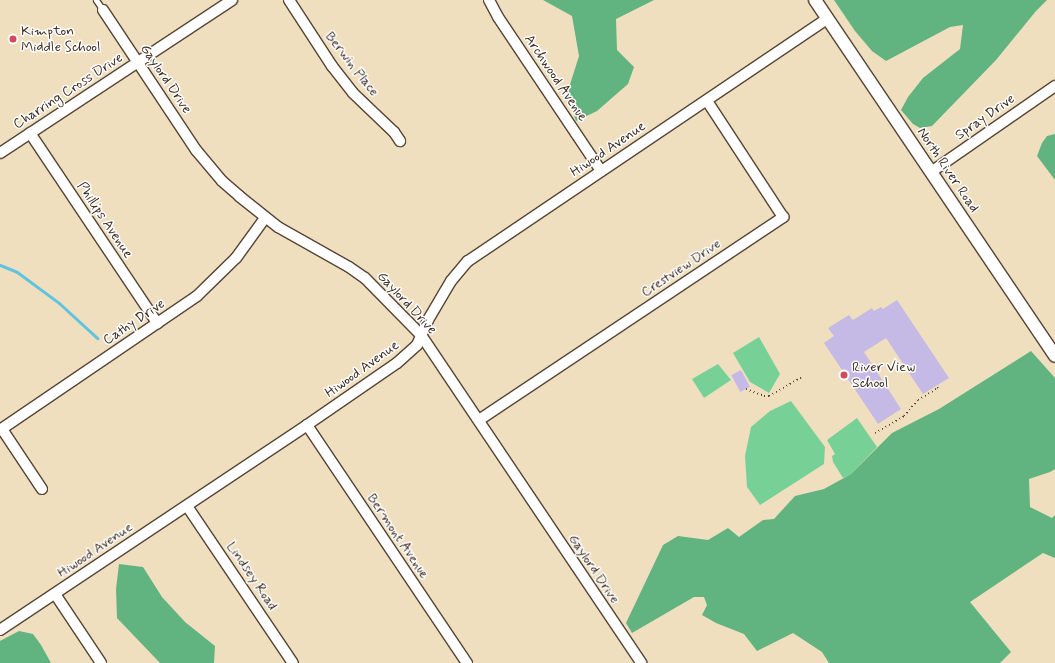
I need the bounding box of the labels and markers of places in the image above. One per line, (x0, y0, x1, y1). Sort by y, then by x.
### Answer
place label: Kimpton Middle School (21, 23, 101, 56)
marker: Kimpton Middle School (8, 34, 18, 44)
place label: River View School (852, 359, 914, 392)
marker: River View School (839, 370, 849, 380)

